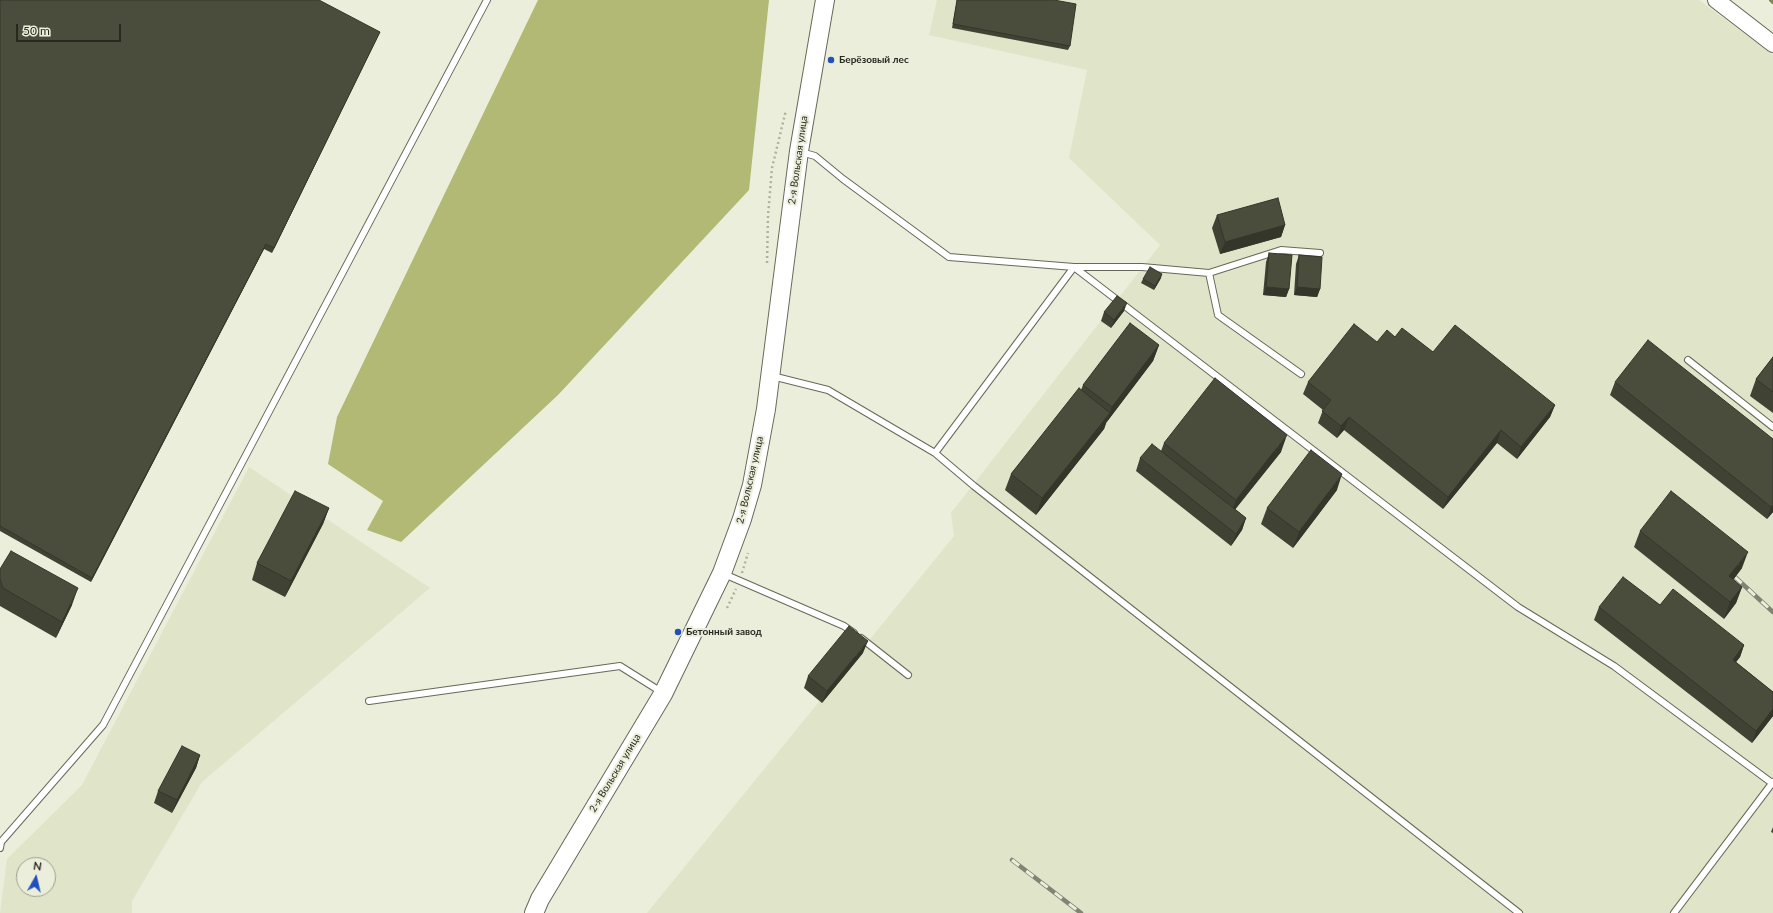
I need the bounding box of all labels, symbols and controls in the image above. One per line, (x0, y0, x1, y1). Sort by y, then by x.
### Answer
scale bar (18, 16, 123, 42)
text: 50 m (23, 23, 50, 38)
place label: Берёзовый лес (839, 54, 909, 66)
marker: Берёзовый лес (826, 55, 836, 65)
street label: 2-я Вольская улица (786, 115, 810, 205)
street label: 2-я Вольская улица (734, 435, 766, 525)
place label: Бетонный завод (686, 626, 762, 638)
marker: Бетонный завод (673, 627, 683, 637)
street label: 2-я Вольская улица (587, 732, 643, 814)
north arrow (16, 857, 56, 897)
text: N (32, 859, 43, 873)

